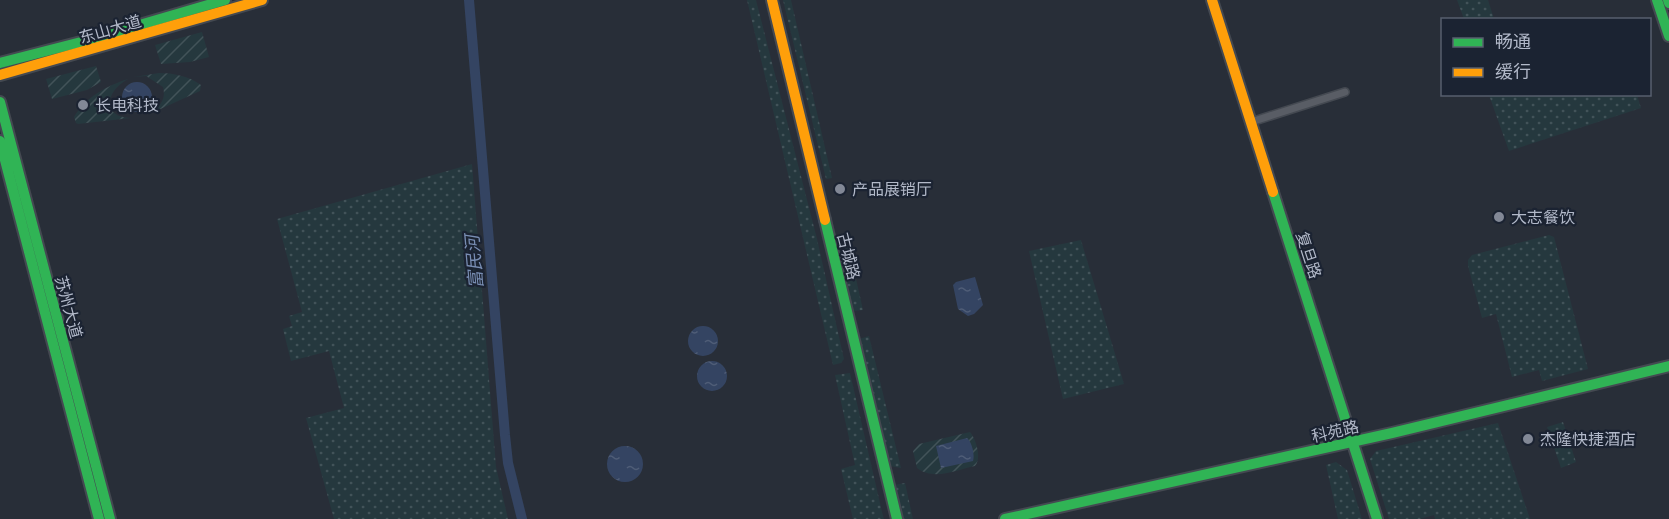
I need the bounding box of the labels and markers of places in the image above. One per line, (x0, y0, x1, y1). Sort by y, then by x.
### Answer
place label: 长电科技 (95, 96, 159, 114)
marker: 长电科技 (76, 98, 90, 112)
place label: 产品展销厅 (852, 180, 932, 198)
marker: 产品展销厅 (833, 182, 847, 196)
place label: 大志餐饮 (1511, 208, 1575, 226)
marker: 大志餐饮 (1492, 210, 1506, 224)
place label: 杰隆快捷酒店 (1540, 430, 1636, 448)
marker: 杰隆快捷酒店 (1521, 432, 1535, 446)

